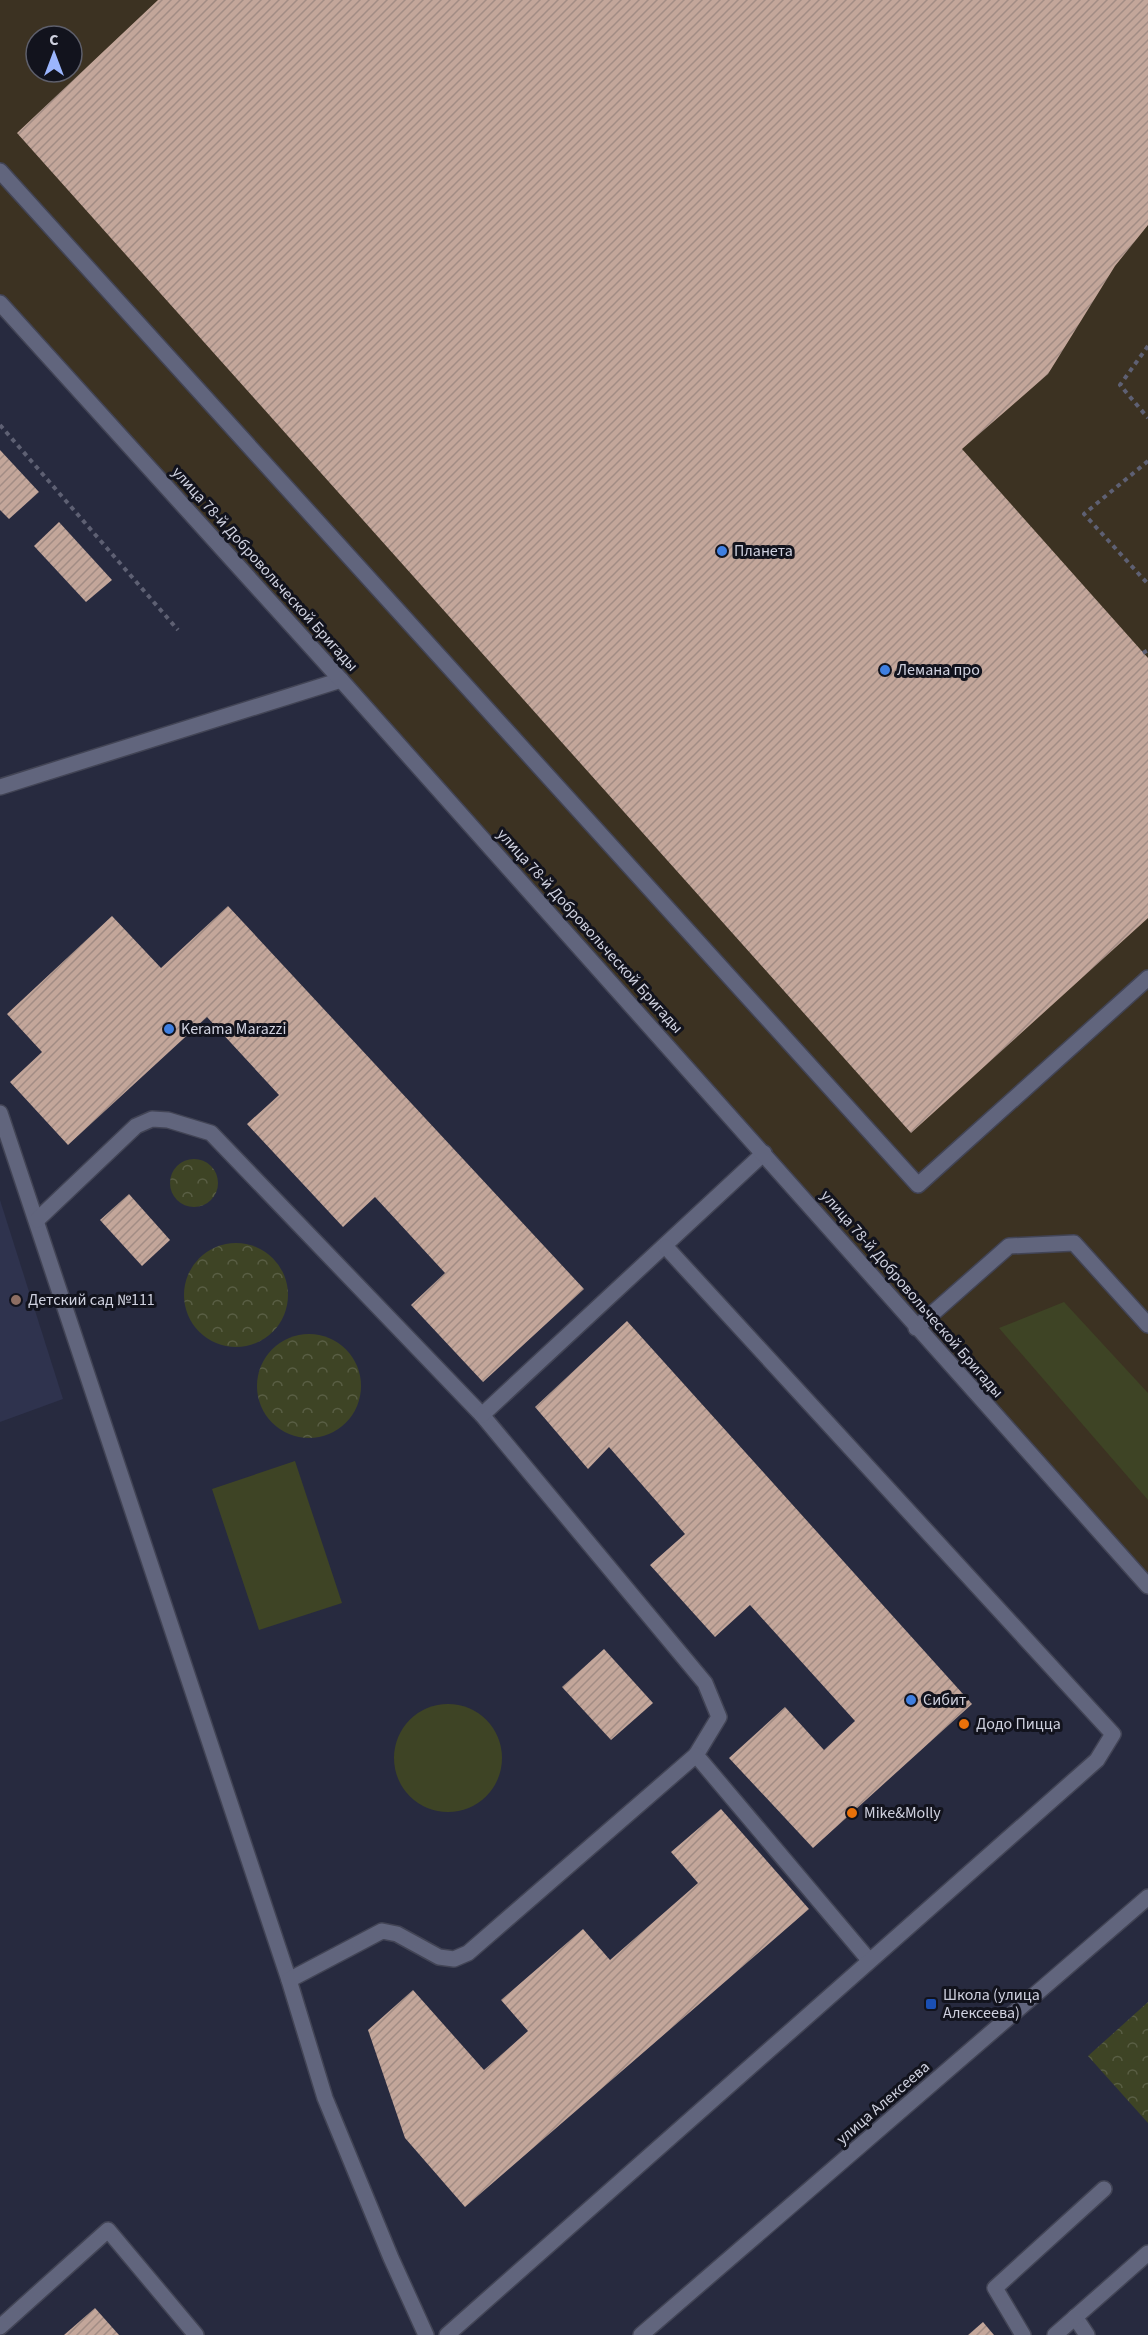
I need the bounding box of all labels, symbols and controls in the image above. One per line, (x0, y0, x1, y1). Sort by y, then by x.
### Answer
north arrow (24, 24, 84, 84)
text: С (49, 29, 59, 51)
street label: улица 78-й Добровольческой Бригады (167, 462, 363, 676)
place label: Планета (734, 540, 793, 562)
marker: Планета (715, 544, 729, 558)
place label: Лемана про (897, 659, 980, 681)
marker: Лемана про (878, 663, 892, 677)
street label: улица 78-й Добровольческой Бригады (492, 824, 688, 1038)
place label: Kerama Marazzi (181, 1018, 286, 1040)
marker: Kerama Marazzi (162, 1022, 176, 1036)
street label: улица 78-й Добровольческой Бригады (816, 1185, 1008, 1403)
place label: Детский сад №111 (28, 1289, 155, 1311)
marker: Детский сад №111 (9, 1293, 23, 1307)
place label: Сибит (923, 1689, 966, 1711)
marker: Сибит (904, 1693, 918, 1707)
place label: Додо Пицца (976, 1713, 1061, 1735)
marker: Додо Пицца (957, 1717, 971, 1731)
place label: Mike&Molly (864, 1802, 941, 1824)
marker: Mike&Molly (845, 1806, 859, 1820)
place label: Школа (улица Алексеева) (943, 1984, 1040, 2024)
marker: Школа (улица Алексеева) (924, 1997, 938, 2011)
street label: улица Алексеева (832, 2056, 934, 2150)

